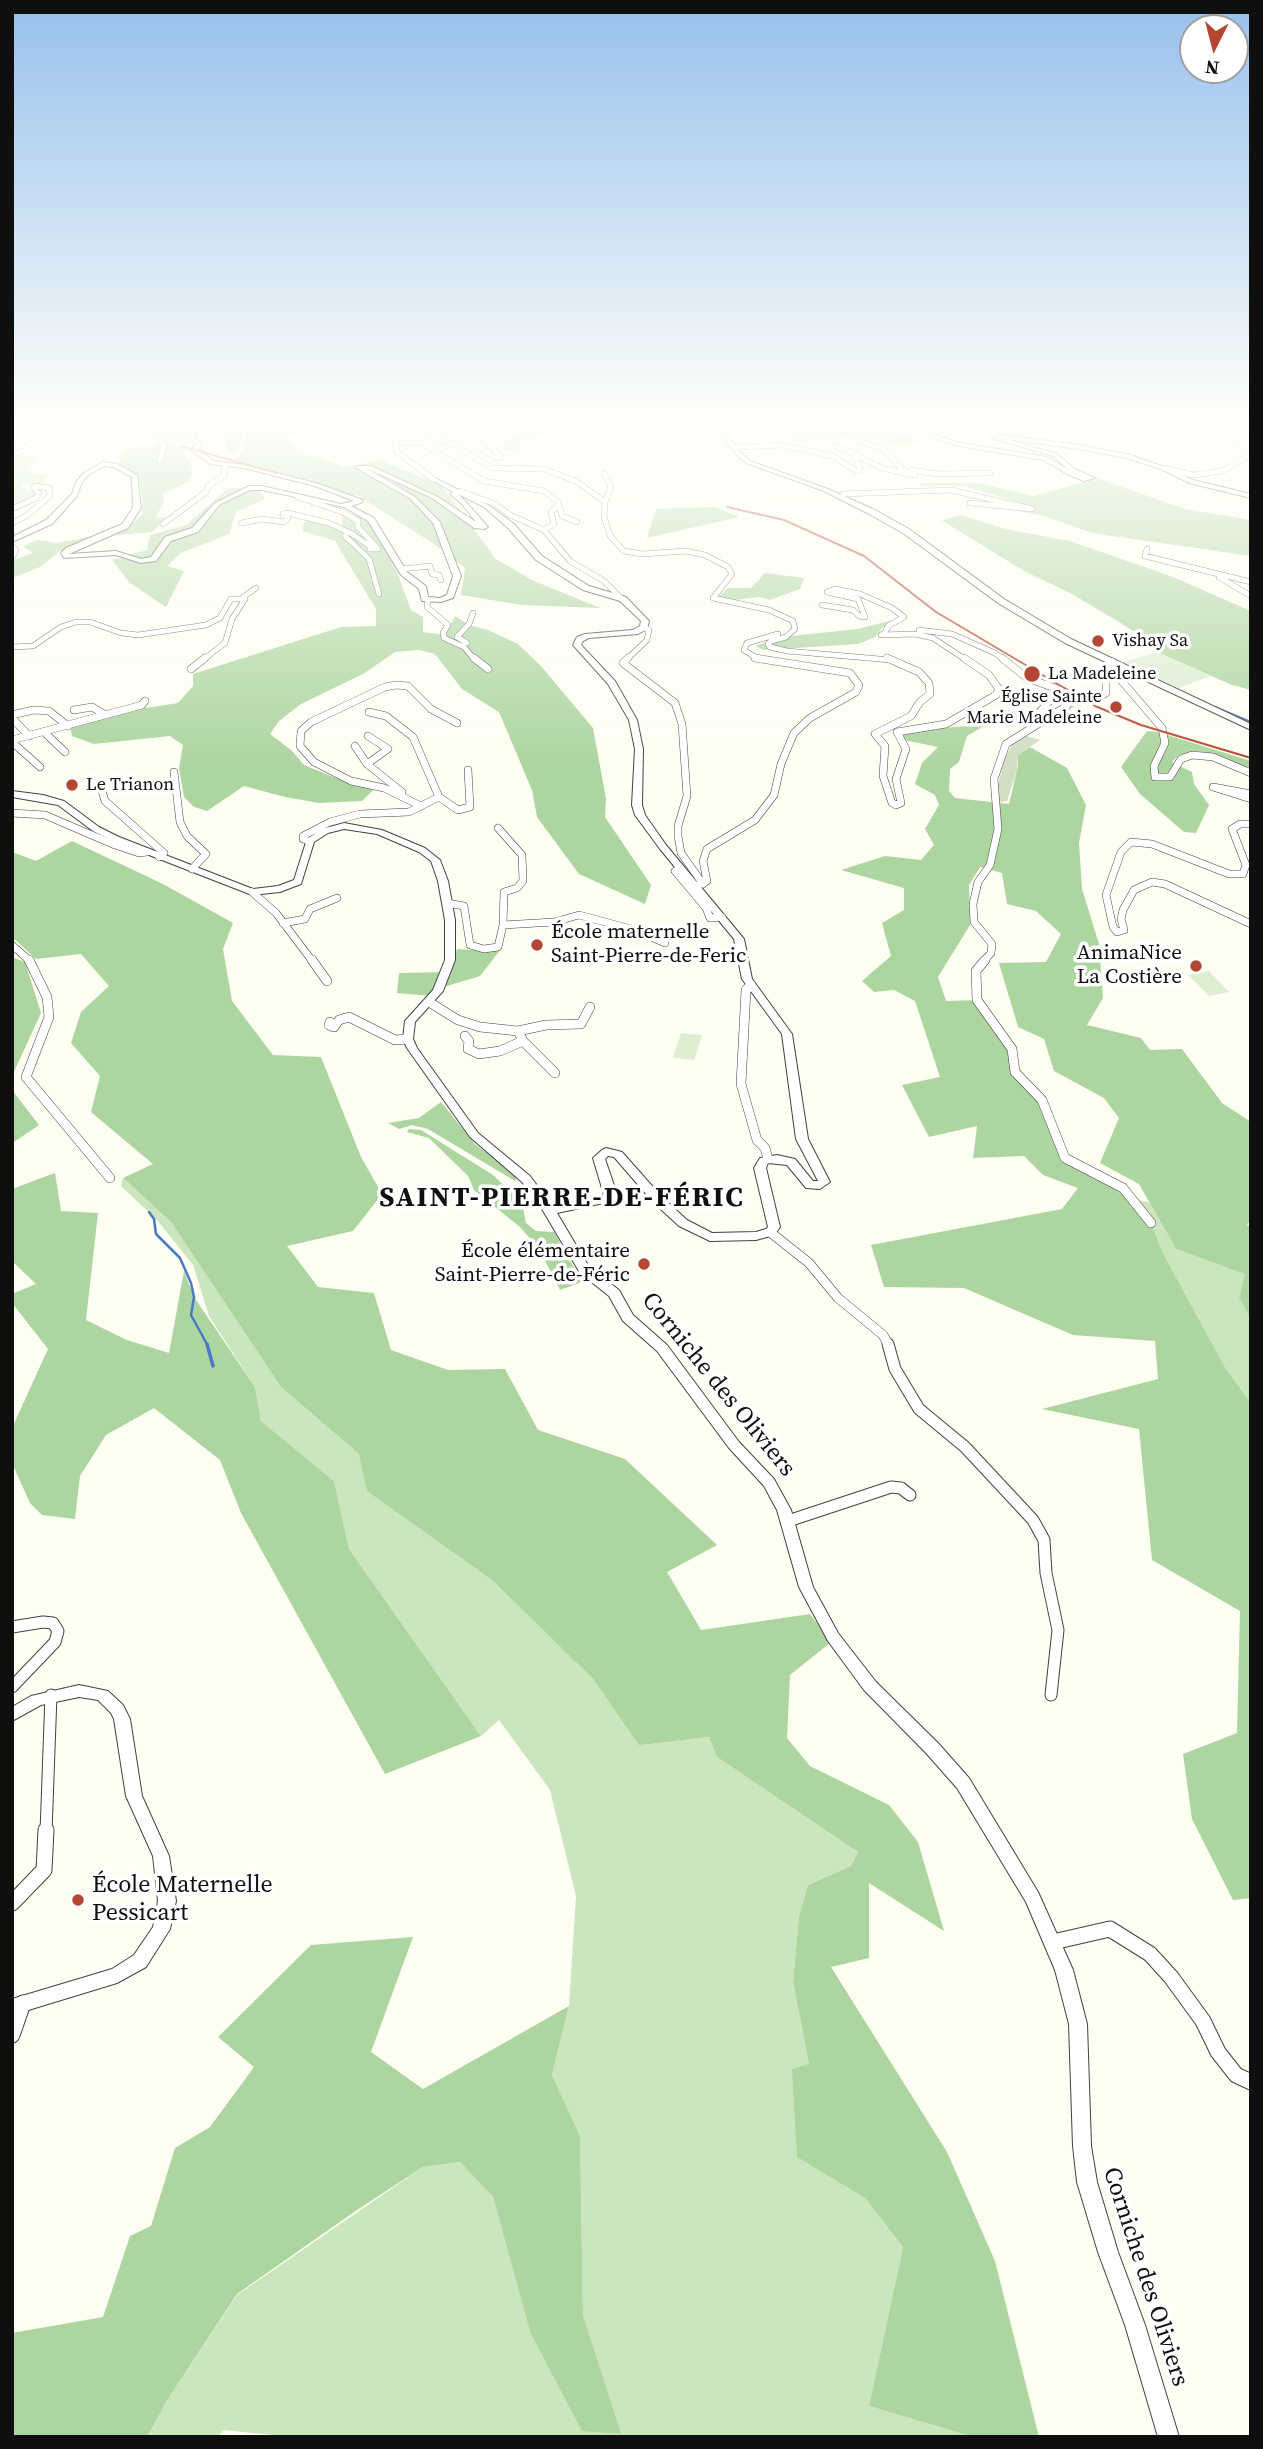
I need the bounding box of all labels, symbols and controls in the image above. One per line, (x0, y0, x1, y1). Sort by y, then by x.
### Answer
north arrow (1179, 14, 1249, 84)
text: N (1204, 54, 1220, 82)
place label: Vishay Sa (1112, 630, 1188, 652)
marker: Vishay Sa (1090, 633, 1106, 649)
place label: La Madeleine (1048, 663, 1156, 685)
marker: La Madeleine (1022, 664, 1042, 684)
place label: Église Sainte Marie Madeleine (966, 686, 1102, 728)
marker: Église Sainte Marie Madeleine (1108, 699, 1124, 715)
place label: Le Trianon (86, 774, 174, 796)
marker: Le Trianon (64, 777, 80, 793)
place label: École maternelle Saint-Pierre-de-Feric (551, 920, 746, 970)
marker: École maternelle Saint-Pierre-de-Feric (529, 937, 545, 953)
place label: AnimaNice La Costière (1077, 941, 1182, 991)
marker: AnimaNice La Costière (1188, 958, 1204, 974)
district label: SAINT-PIERRE-DE-FÉRIC (382, 1182, 742, 1216)
place label: École élémentaire Saint-Pierre-de-Féric (435, 1239, 630, 1289)
marker: École élémentaire Saint-Pierre-de-Féric (636, 1256, 652, 1272)
street label: Corniche des Oliviers (635, 1287, 801, 1483)
place label: École Maternelle Pessicart (92, 1872, 273, 1928)
marker: École Maternelle Pessicart (70, 1892, 86, 1908)
street label: Corniche des Oliviers (1096, 2164, 1194, 2390)

